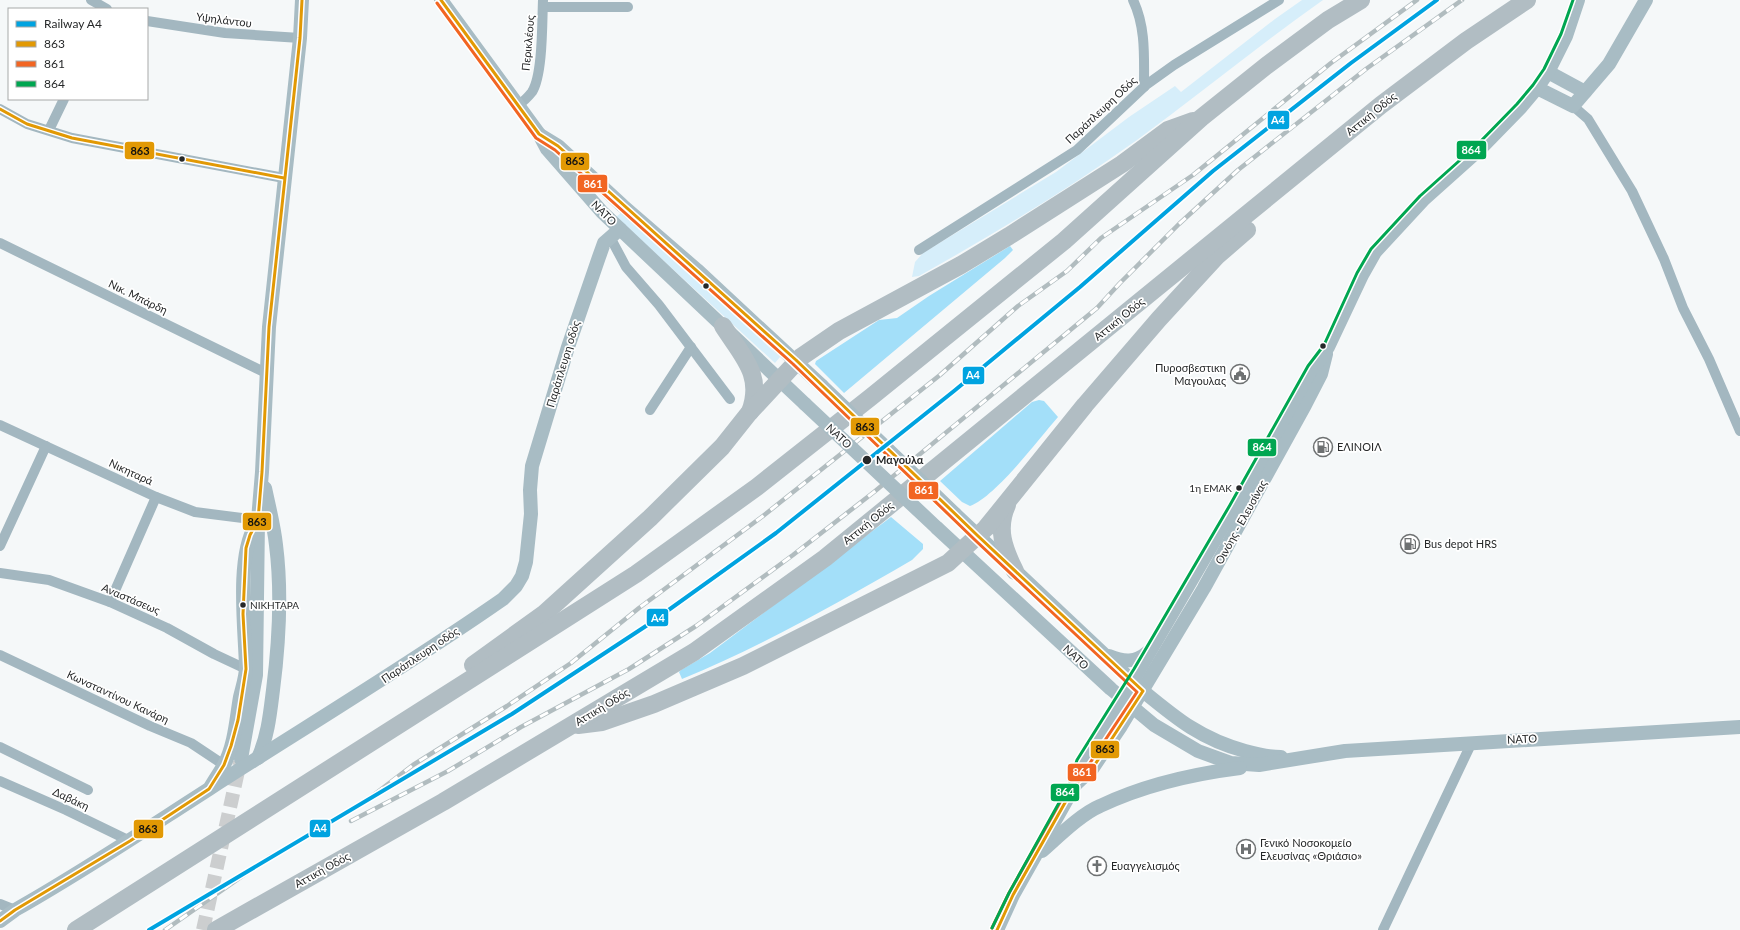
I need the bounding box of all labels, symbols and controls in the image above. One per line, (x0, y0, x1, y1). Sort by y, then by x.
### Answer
legend (8, 8, 148, 100)
street label: Υψηλάντου (196, 10, 253, 29)
street label: Περικλέους (519, 14, 536, 71)
text: Railway A4 (44, 16, 102, 31)
text: 863 (44, 36, 65, 51)
text: 861 (44, 56, 65, 71)
street label: Παράπλευρη Οδός (1062, 73, 1139, 146)
text: 864 (44, 76, 65, 91)
street label: Αττική Οδός (1343, 89, 1398, 138)
line badge: A4 (1267, 110, 1290, 130)
text: A4 (1270, 113, 1286, 126)
line badge: 864 (1456, 140, 1487, 160)
line badge: 863 (124, 141, 155, 160)
text: 864 (1461, 143, 1481, 156)
text: 863 (130, 144, 150, 157)
line badge: 863 (560, 152, 590, 171)
unlabelled marker (177, 154, 187, 164)
text: 863 (565, 154, 585, 167)
line badge: 861 (577, 174, 608, 193)
text: 861 (583, 177, 603, 190)
street label: ΝΑΤΟ (589, 197, 620, 228)
street label: Νικ. Μπάρδη (107, 277, 170, 316)
unlabelled marker (701, 281, 711, 291)
street label: Αττική Οδός (1091, 294, 1146, 343)
street label: Παράπλευρη οδός (543, 319, 582, 409)
unlabelled marker (1318, 341, 1328, 351)
place label: Πυροσβεστικη Μαγουλας (1155, 361, 1226, 387)
public building icon: Πυροσβεστικη Μαγουλας (1229, 363, 1251, 385)
line badge: A4 (962, 366, 985, 385)
text: A4 (965, 368, 981, 381)
line badge: 863 (850, 417, 880, 436)
text: 863 (855, 420, 875, 433)
street label: ΝΑΤΟ (824, 421, 855, 451)
fuel station icon: ΕΛΙΝΟΙΛ (1312, 436, 1334, 458)
line badge: 864 (1247, 438, 1277, 457)
text: 864 (1252, 440, 1272, 453)
place label: ΕΛΙΝΟΙΛ (1337, 440, 1382, 453)
place label: Μαγούλα (876, 453, 924, 466)
marker: Μαγούλα (861, 454, 873, 466)
street label: Νικηταρά (107, 456, 156, 488)
street label: Οινόης - Ελευσίνας (1212, 477, 1269, 566)
line badge: 861 (908, 481, 939, 500)
place label: 1η ΕΜΑΚ (1189, 482, 1232, 494)
text: 861 (914, 483, 934, 496)
marker: 1η ΕΜΑΚ (1234, 483, 1244, 493)
street label: Αττική Οδός (840, 498, 895, 547)
line badge: 863 (242, 512, 272, 531)
text: 863 (247, 515, 267, 528)
fuel station icon: Bus depot HRS (1399, 533, 1421, 555)
place label: Bus depot HRS (1424, 537, 1497, 550)
street label: Αναστάσεως (100, 580, 162, 617)
place label: ΝΙΚΗΤΑΡΑ (250, 599, 299, 611)
marker: ΝΙΚΗΤΑΡΑ (238, 600, 248, 610)
line badge: A4 (646, 608, 669, 627)
text: A4 (650, 611, 666, 624)
street label: Παράπλευρη οδός (379, 624, 461, 685)
street label: ΝΑΤΟ (1061, 642, 1092, 672)
street label: Κωνσταντίνου Κανάρη (65, 667, 171, 726)
street label: Αττική Οδός (572, 685, 631, 728)
street label: ΝΑΤΟ (1507, 731, 1537, 746)
line badge: 863 (1090, 740, 1120, 759)
text: 863 (1095, 742, 1115, 755)
line badge: 861 (1067, 763, 1097, 782)
text: 861 (1072, 765, 1092, 778)
line badge: 864 (1050, 783, 1080, 802)
street label: Δαβάκη (51, 785, 91, 813)
text: 864 (1055, 785, 1075, 798)
line badge: 863 (133, 819, 164, 839)
line badge: A4 (309, 819, 331, 838)
text: A4 (312, 821, 328, 834)
text: 863 (138, 822, 158, 835)
place label: Γενικό Νοσοκομείο Ελευσίνας «Θριάσιο» (1260, 836, 1362, 862)
hospital icon: Γενικό Νοσοκομείο Ελευσίνας «Θριάσιο» (1235, 838, 1257, 860)
street label: Αττική Οδός (292, 849, 352, 890)
church icon: Ευαγγελισμός (1086, 855, 1108, 877)
place label: Ευαγγελισμός (1111, 859, 1180, 872)

